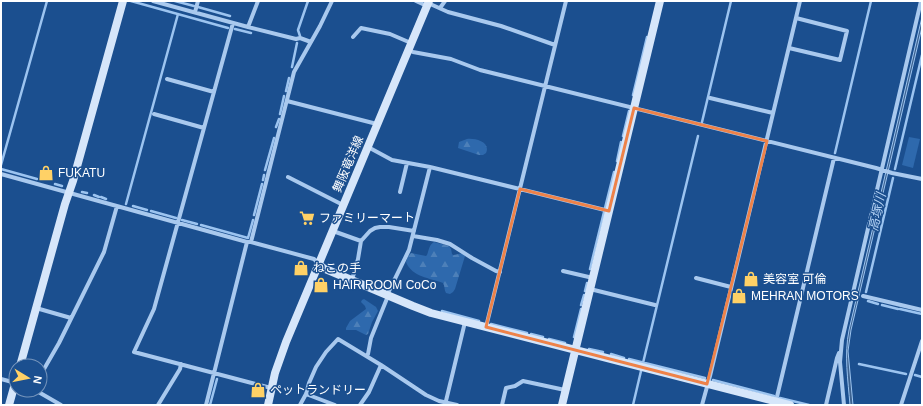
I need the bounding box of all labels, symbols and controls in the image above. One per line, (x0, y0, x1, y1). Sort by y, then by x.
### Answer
street label: 舞阪竜洋線 (330, 134, 366, 194)
shop icon: FUKATU (37, 164, 55, 182)
place label: FUKATU (58, 166, 105, 180)
water label: 高塚川 (865, 189, 889, 233)
supermarket icon: ファミリーマート (298, 209, 316, 227)
place label: ファミリーマート (319, 211, 415, 225)
shop icon: ねこの手 (292, 259, 310, 277)
place label: ねこの手 (313, 261, 361, 275)
shop icon: 美容室 可倫 (742, 270, 760, 288)
place label: 美容室 可倫 (763, 272, 826, 286)
shop icon: HAIR ROOM CoCo (312, 276, 330, 294)
place label: HAIR ROOM CoCo (333, 278, 437, 292)
shop icon: MEHRAN MOTORS (730, 287, 748, 305)
place label: MEHRAN MOTORS (751, 289, 859, 303)
north arrow (8, 358, 48, 398)
text: N (31, 375, 44, 385)
shop icon: ペットランドリー (249, 381, 267, 399)
place label: ペットランドリー (270, 383, 366, 397)

